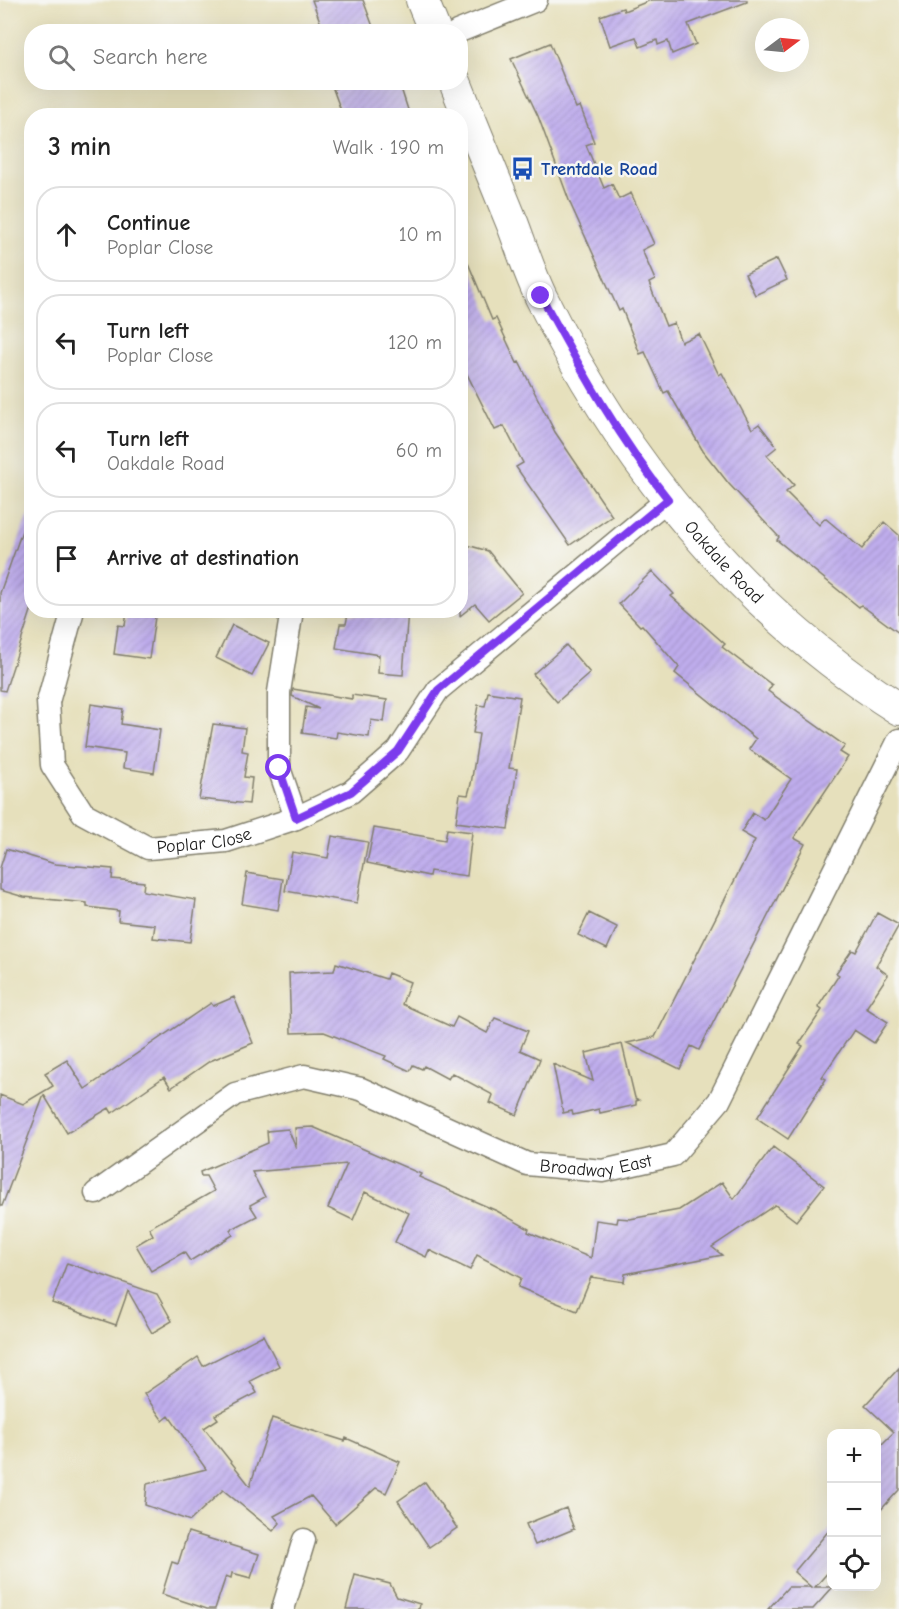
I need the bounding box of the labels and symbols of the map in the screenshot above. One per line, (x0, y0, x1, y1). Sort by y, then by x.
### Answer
north arrow (755, 18, 809, 72)
bus stop icon: Trentdale Road (510, 156, 536, 182)
place label: Trentdale Road (541, 159, 658, 180)
route end (527, 282, 553, 308)
street label: Oakdale Road (680, 517, 767, 608)
route start (265, 754, 291, 780)
street label: Poplar Close (156, 823, 254, 858)
street label: Broadway East (539, 1150, 655, 1182)

